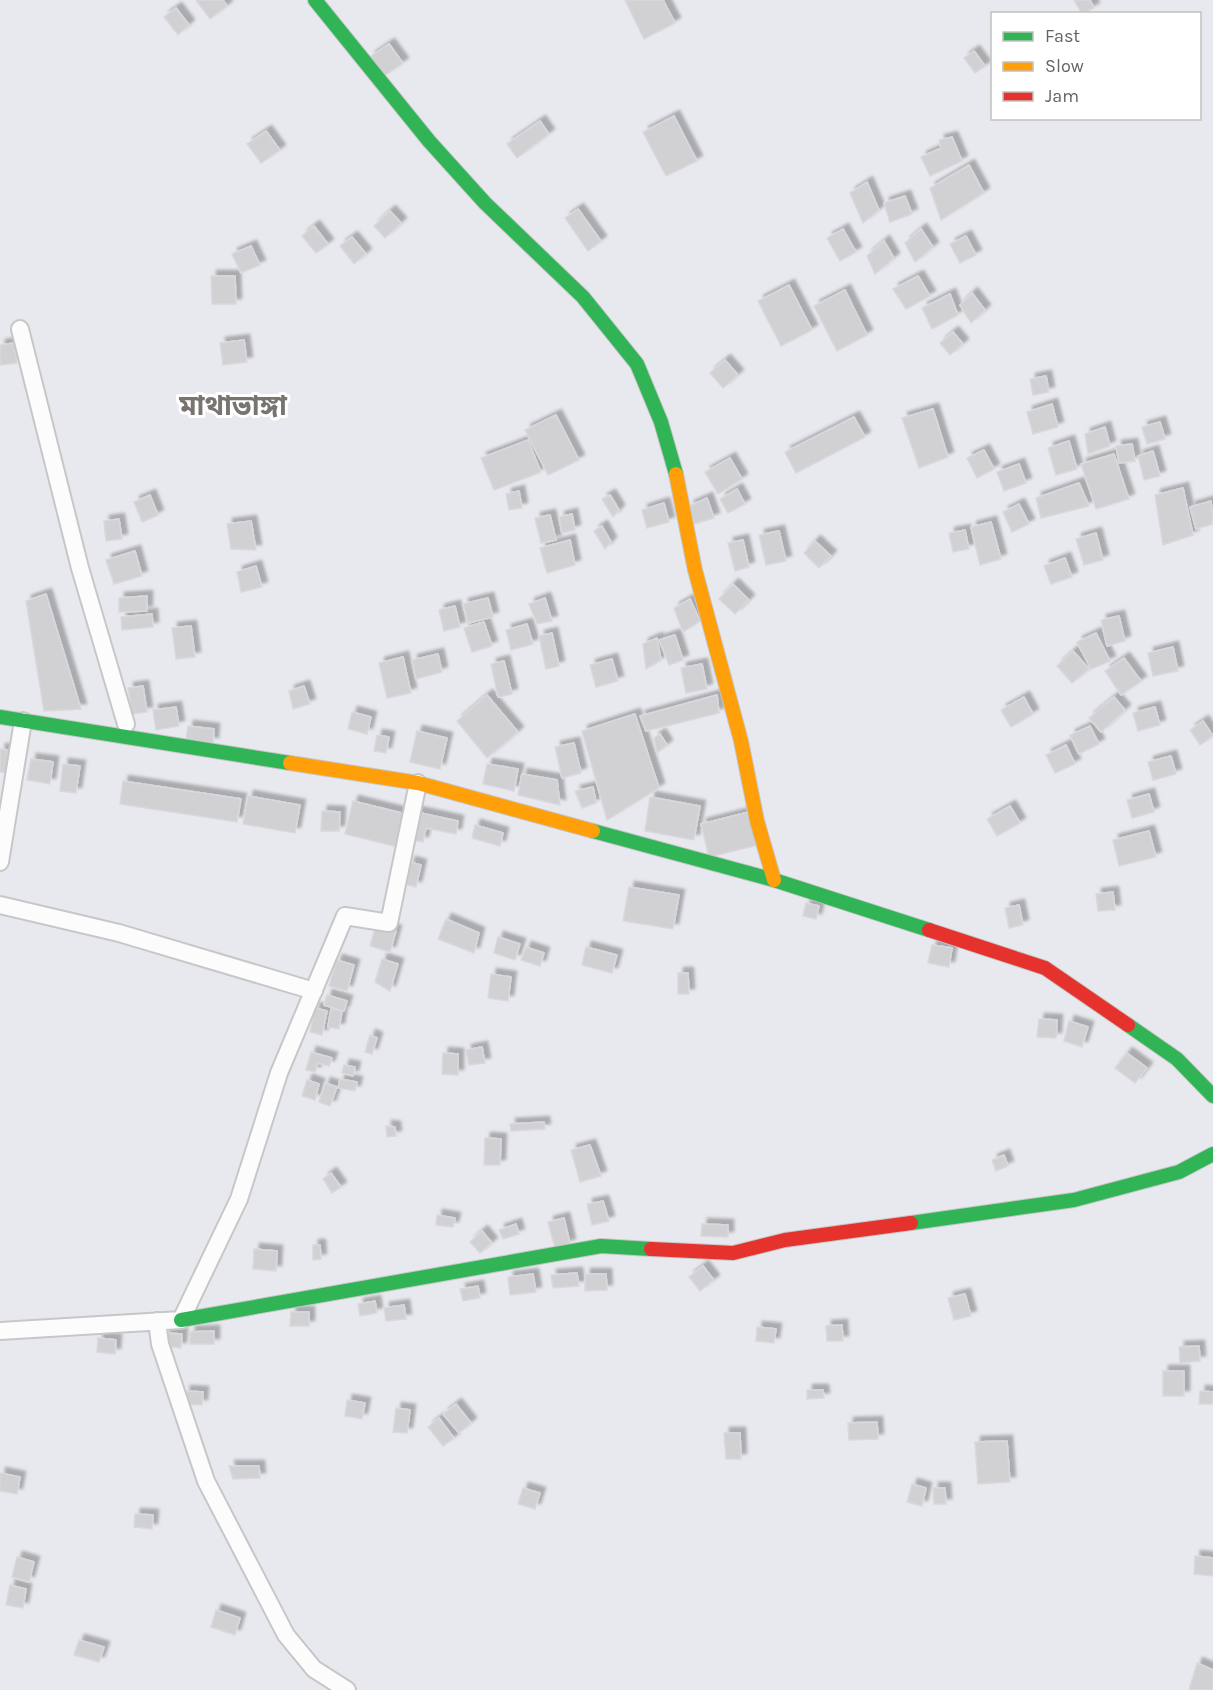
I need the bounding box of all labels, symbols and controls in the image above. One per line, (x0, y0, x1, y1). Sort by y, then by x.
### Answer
legend (991, 12, 1201, 120)
text: Fast (1045, 25, 1080, 47)
text: Slow (1045, 55, 1084, 77)
text: Jam (1045, 85, 1079, 107)
district label: মাথাভাঙ্গা (178, 389, 288, 422)

